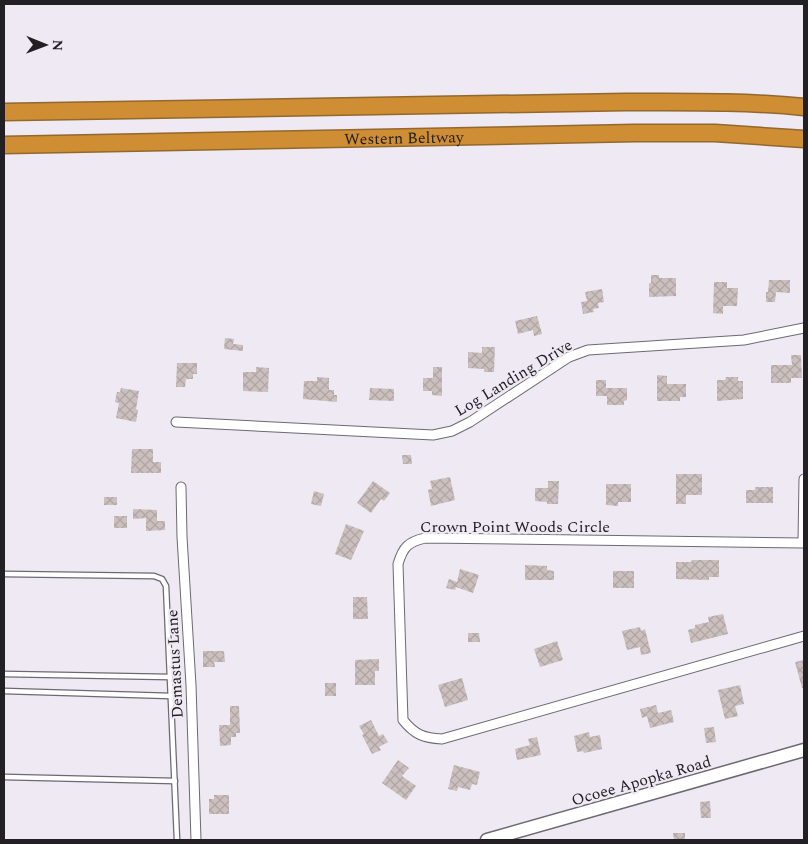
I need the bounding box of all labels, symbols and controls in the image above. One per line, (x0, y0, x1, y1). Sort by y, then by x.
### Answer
north arrow (20, 20, 70, 70)
text: N (47, 39, 68, 51)
street label: Western Beltway (344, 125, 465, 152)
street label: Log Landing Drive (450, 333, 577, 423)
street label: Crown Point Woods Circle (420, 515, 610, 539)
street label: Demastus Lane (160, 609, 190, 719)
street label: Ocoee Apopka Road (569, 750, 714, 812)

